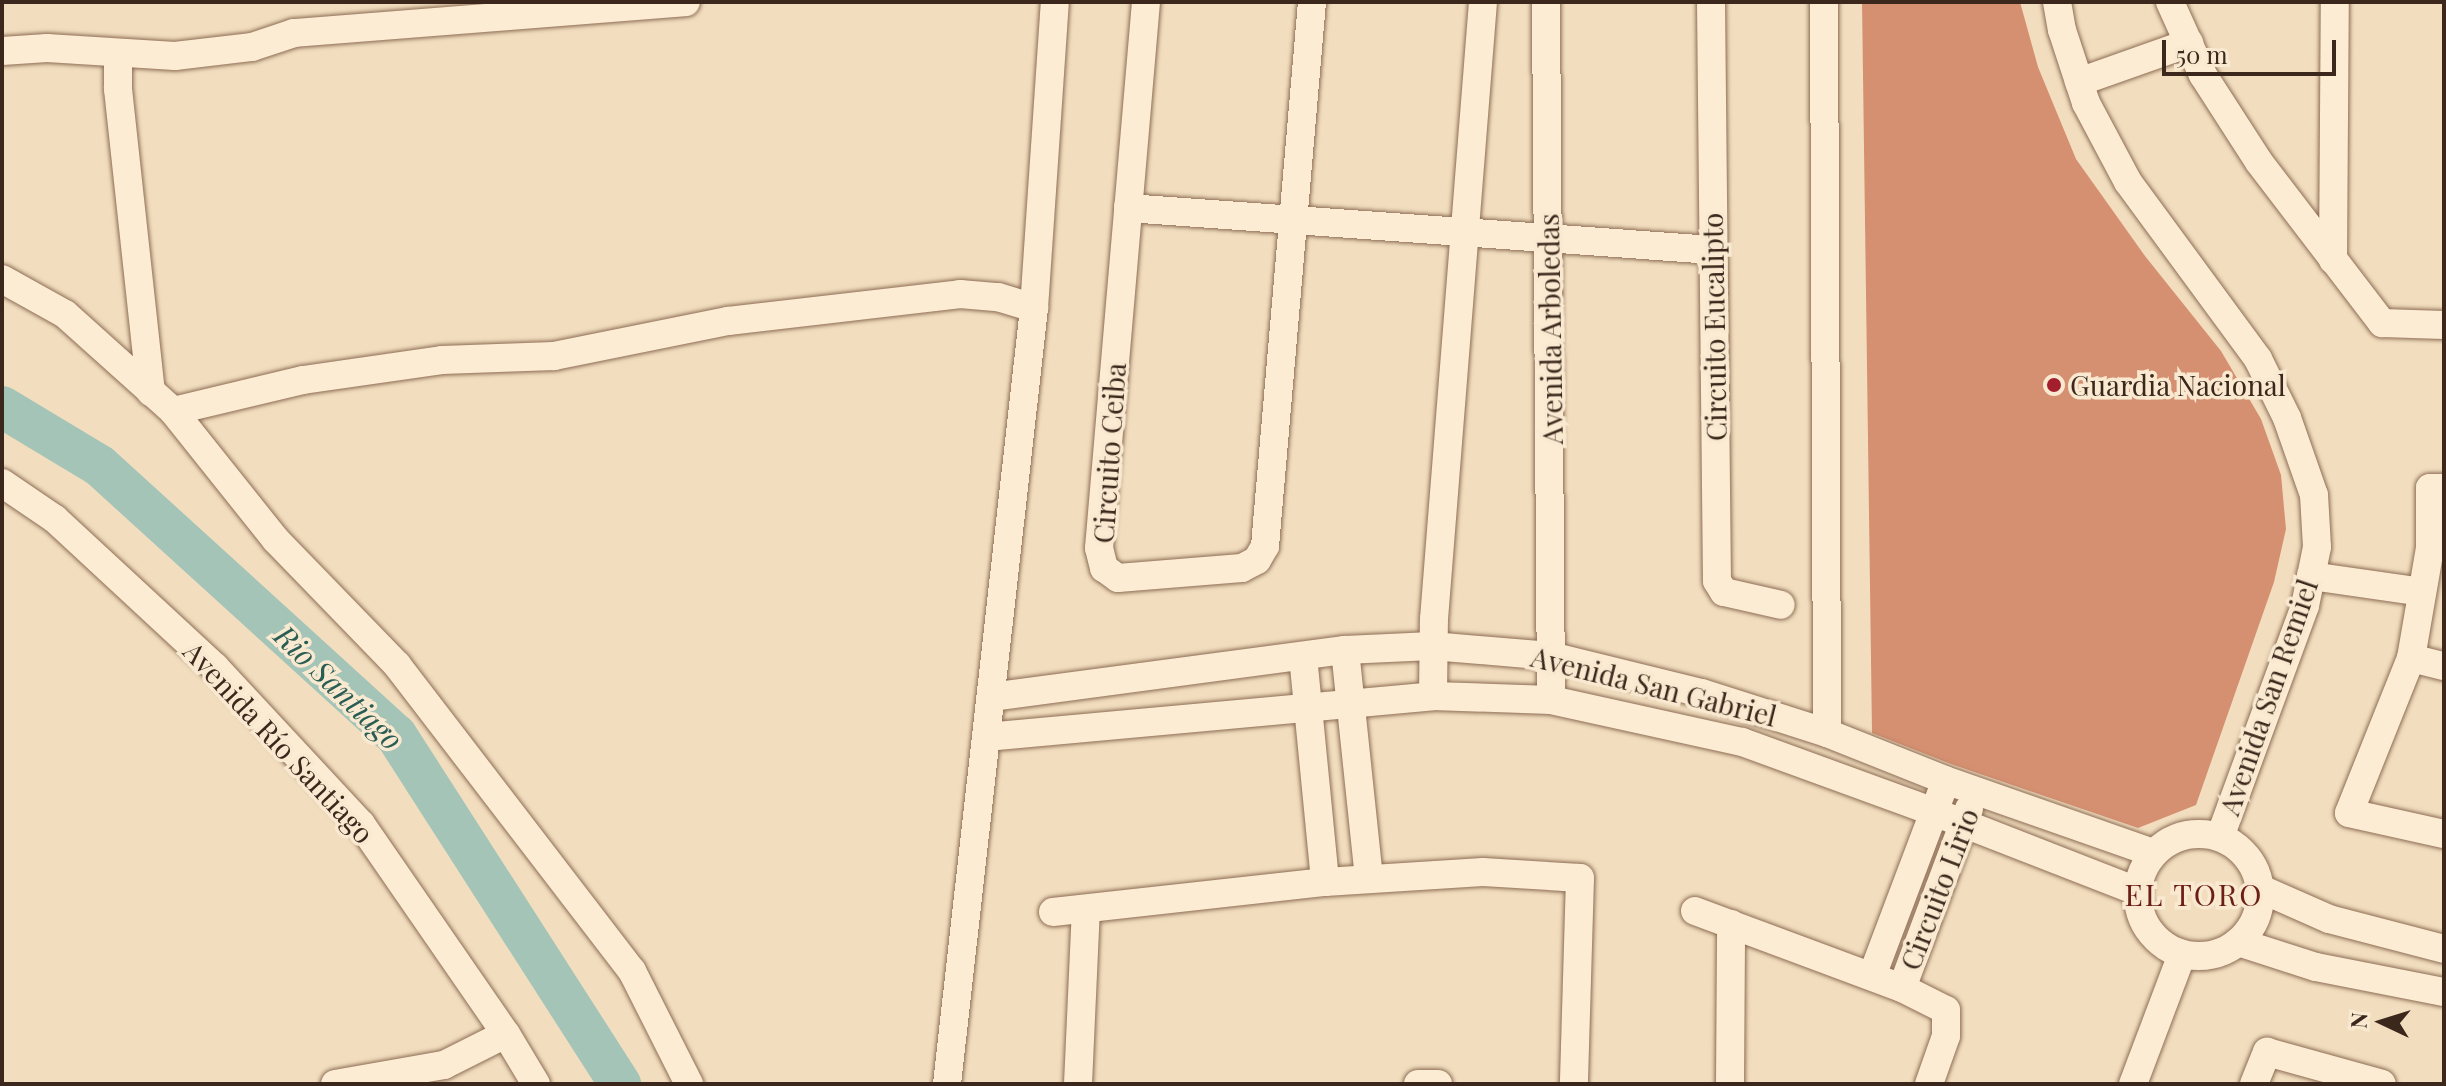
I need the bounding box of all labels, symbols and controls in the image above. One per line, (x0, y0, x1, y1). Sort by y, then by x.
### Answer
scale bar (2166, 24, 2340, 74)
text: 50 m (2176, 38, 2228, 70)
street label: Avenida Arboledas (1531, 213, 1569, 445)
street label: Circuito Eucalipto (1695, 213, 1733, 441)
street label: Circuito Ceiba (1086, 362, 1132, 544)
place label: Guardia Nacional (2070, 368, 2286, 402)
marker: Guardia Nacional (2045, 376, 2063, 394)
street label: Avenida San Remiel (2212, 574, 2324, 820)
water label: Rio Santiago (268, 617, 410, 757)
street label: Avenida Río Santiago (177, 634, 381, 850)
street label: Avenida San Gabriel (1528, 639, 1780, 733)
street label: Circuito Lirio (1893, 803, 1985, 975)
district label: EL TORO (2124, 876, 2264, 912)
north arrow (2342, 982, 2422, 1062)
text: N (2343, 1011, 2374, 1029)

